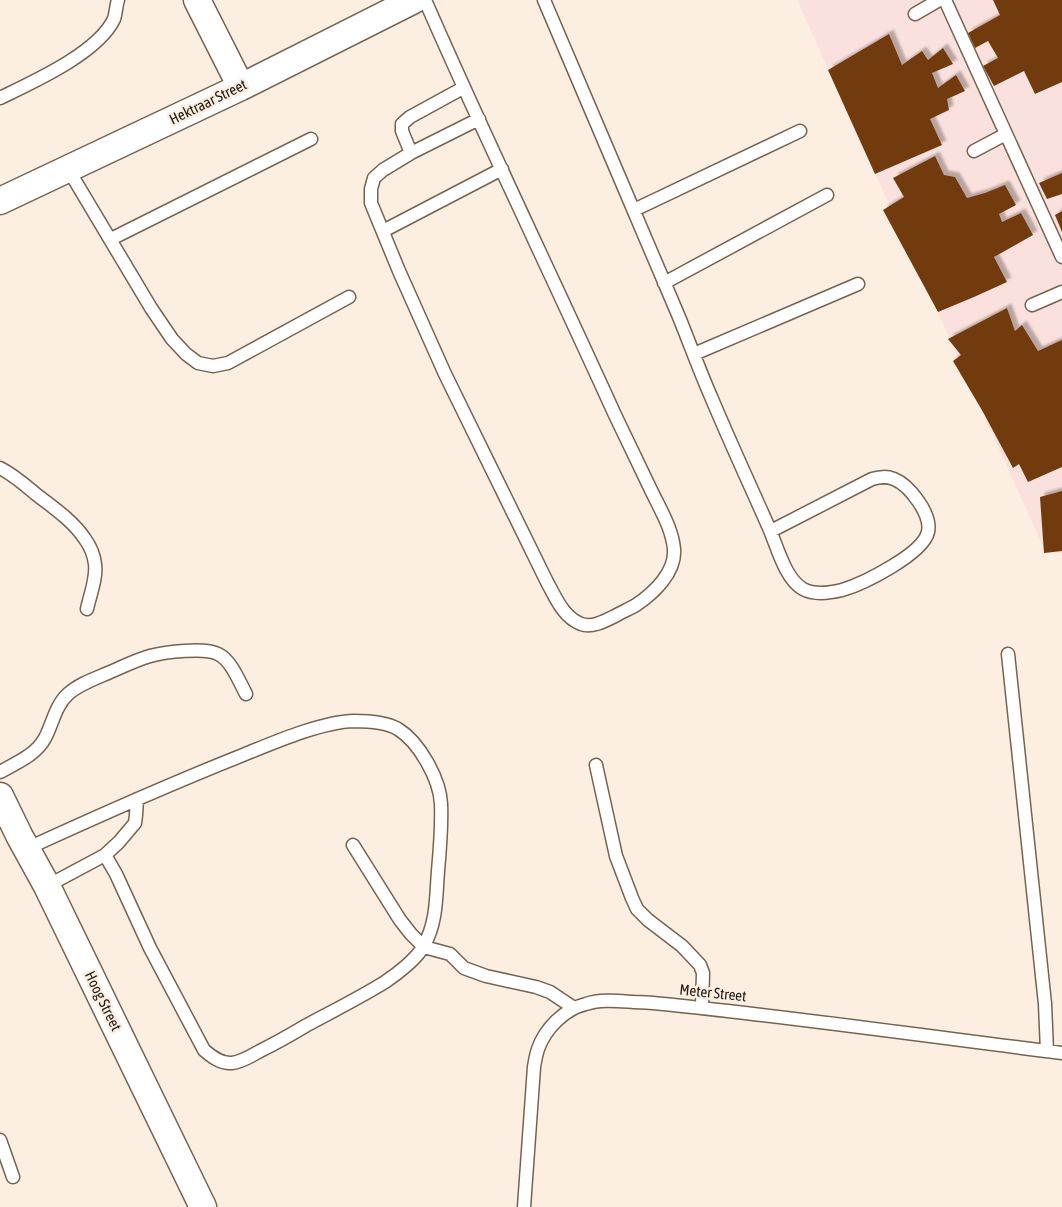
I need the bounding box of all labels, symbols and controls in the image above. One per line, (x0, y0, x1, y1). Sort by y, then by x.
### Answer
street label: Hektraar Street (166, 76, 249, 128)
street label: Hoog Street (82, 968, 125, 1033)
street label: Meter Street (679, 981, 747, 1004)

